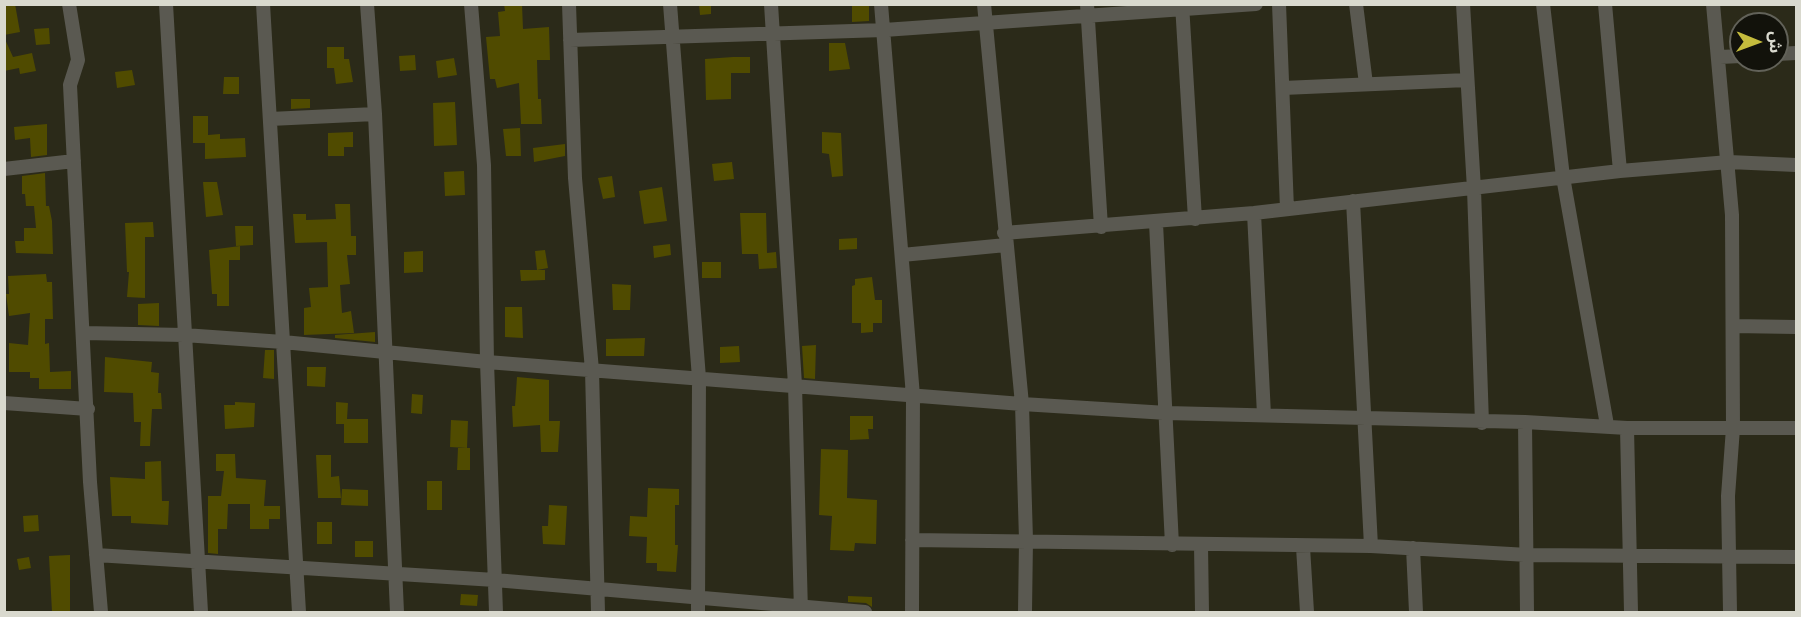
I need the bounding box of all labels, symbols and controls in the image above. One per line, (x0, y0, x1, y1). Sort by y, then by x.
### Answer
north arrow (1729, 12, 1789, 72)
text: ش (1764, 31, 1787, 53)

